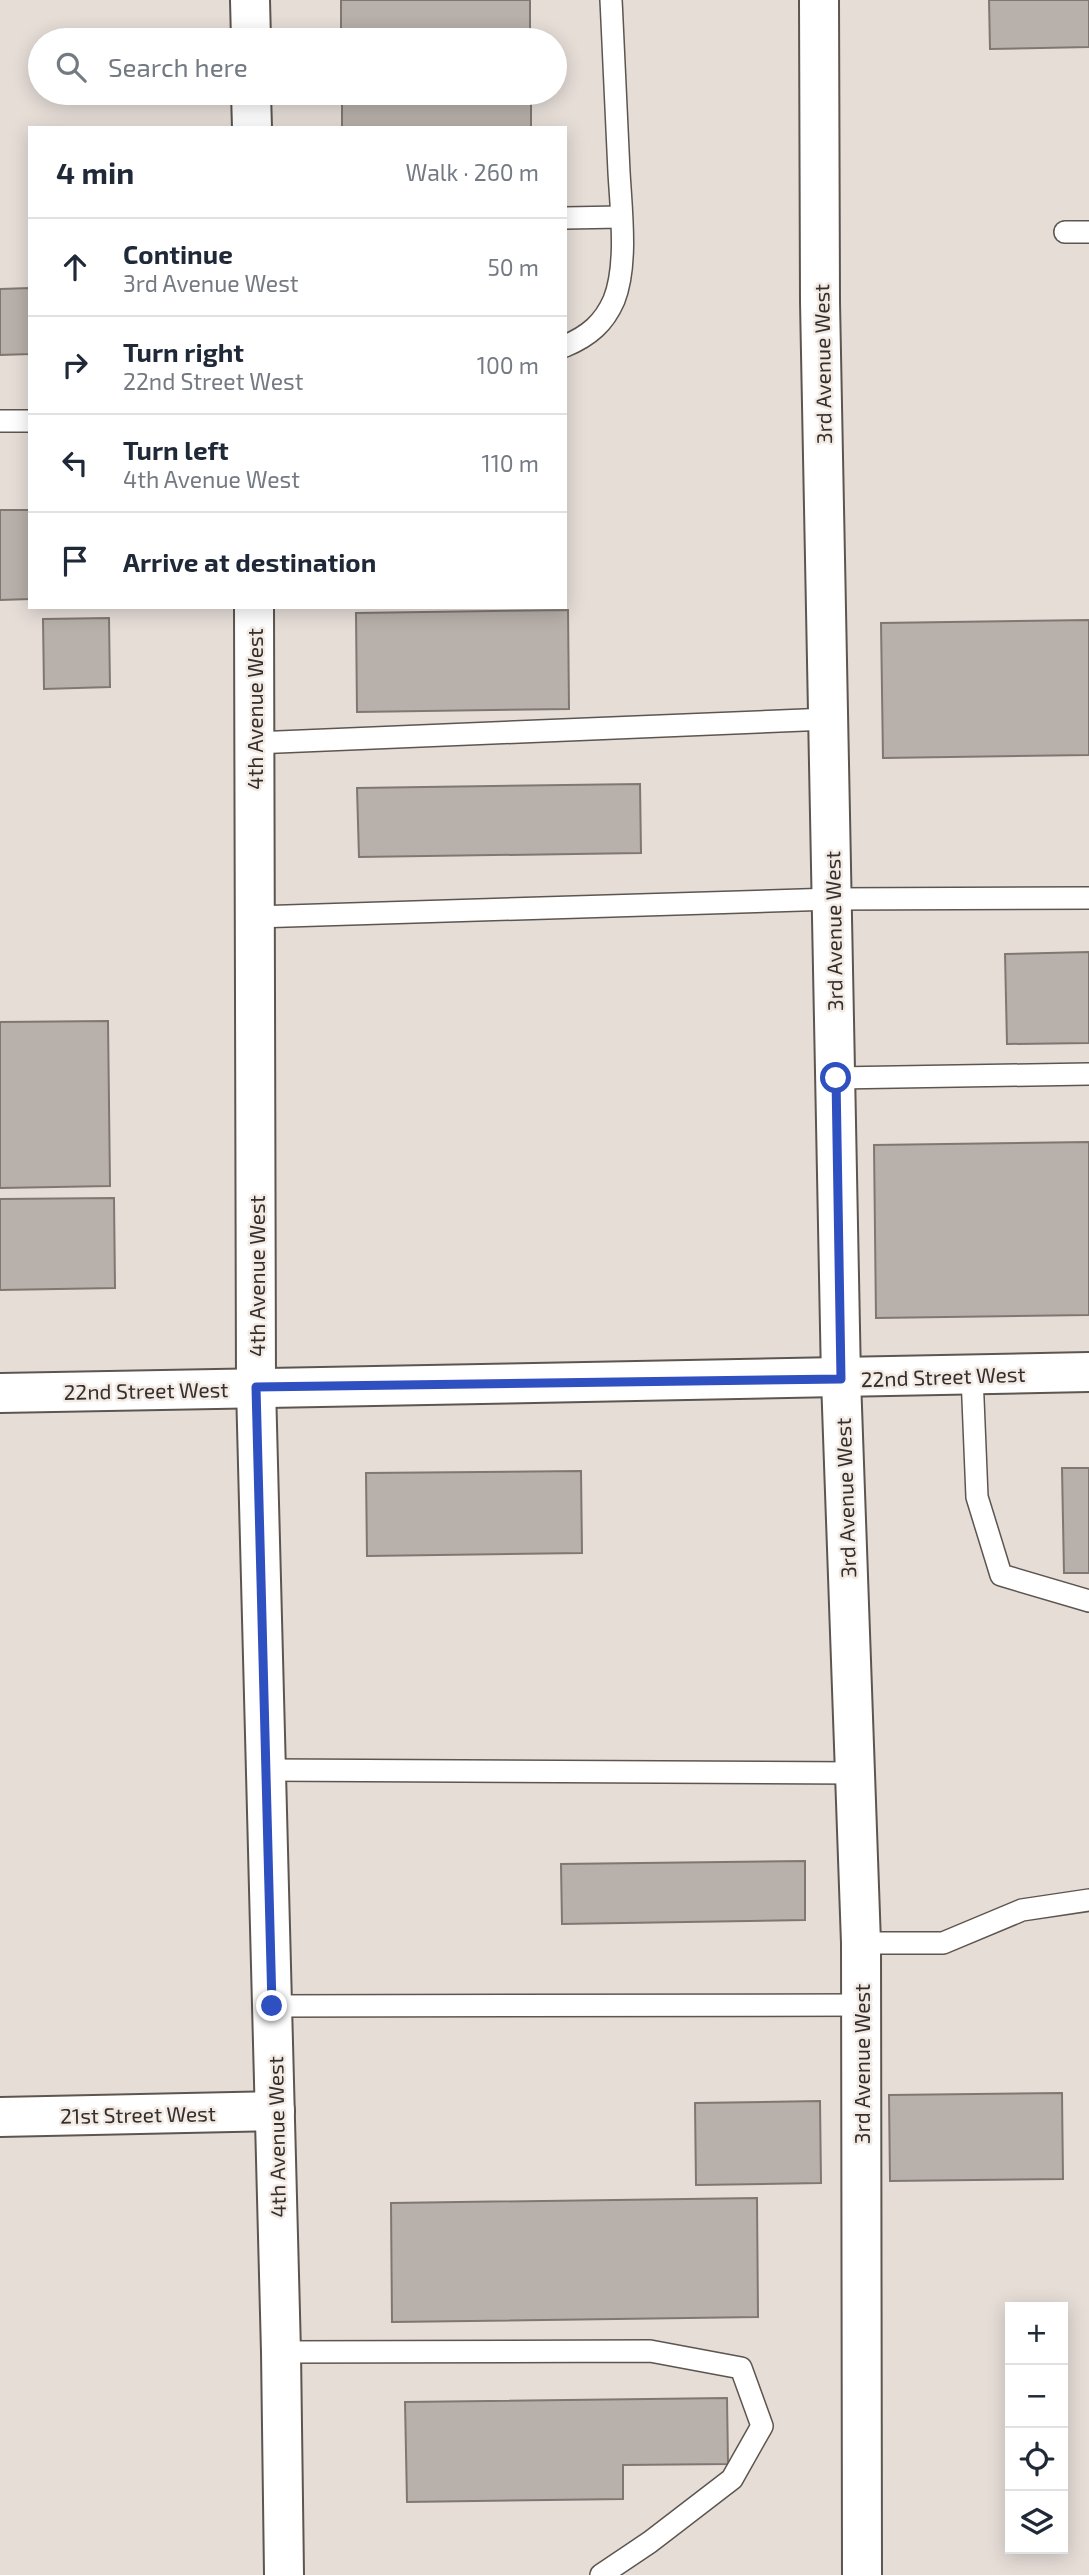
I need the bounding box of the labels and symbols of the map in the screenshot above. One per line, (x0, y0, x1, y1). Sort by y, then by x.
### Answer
street label: 3rd Avenue West (808, 284, 836, 444)
street label: 4th Avenue West (242, 628, 267, 790)
street label: 3rd Avenue West (819, 851, 847, 1011)
route start (820, 1062, 851, 1093)
street label: 4th Avenue West (244, 1195, 269, 1357)
street label: 22nd Street West (860, 1361, 1026, 1391)
street label: 22nd Street West (63, 1376, 229, 1404)
street label: 3rd Avenue West (830, 1417, 860, 1579)
street label: 3rd Avenue West (849, 1984, 874, 2144)
route end (256, 1990, 287, 2021)
street label: 4th Avenue West (262, 2056, 290, 2218)
street label: 21st Street West (60, 2100, 216, 2128)

